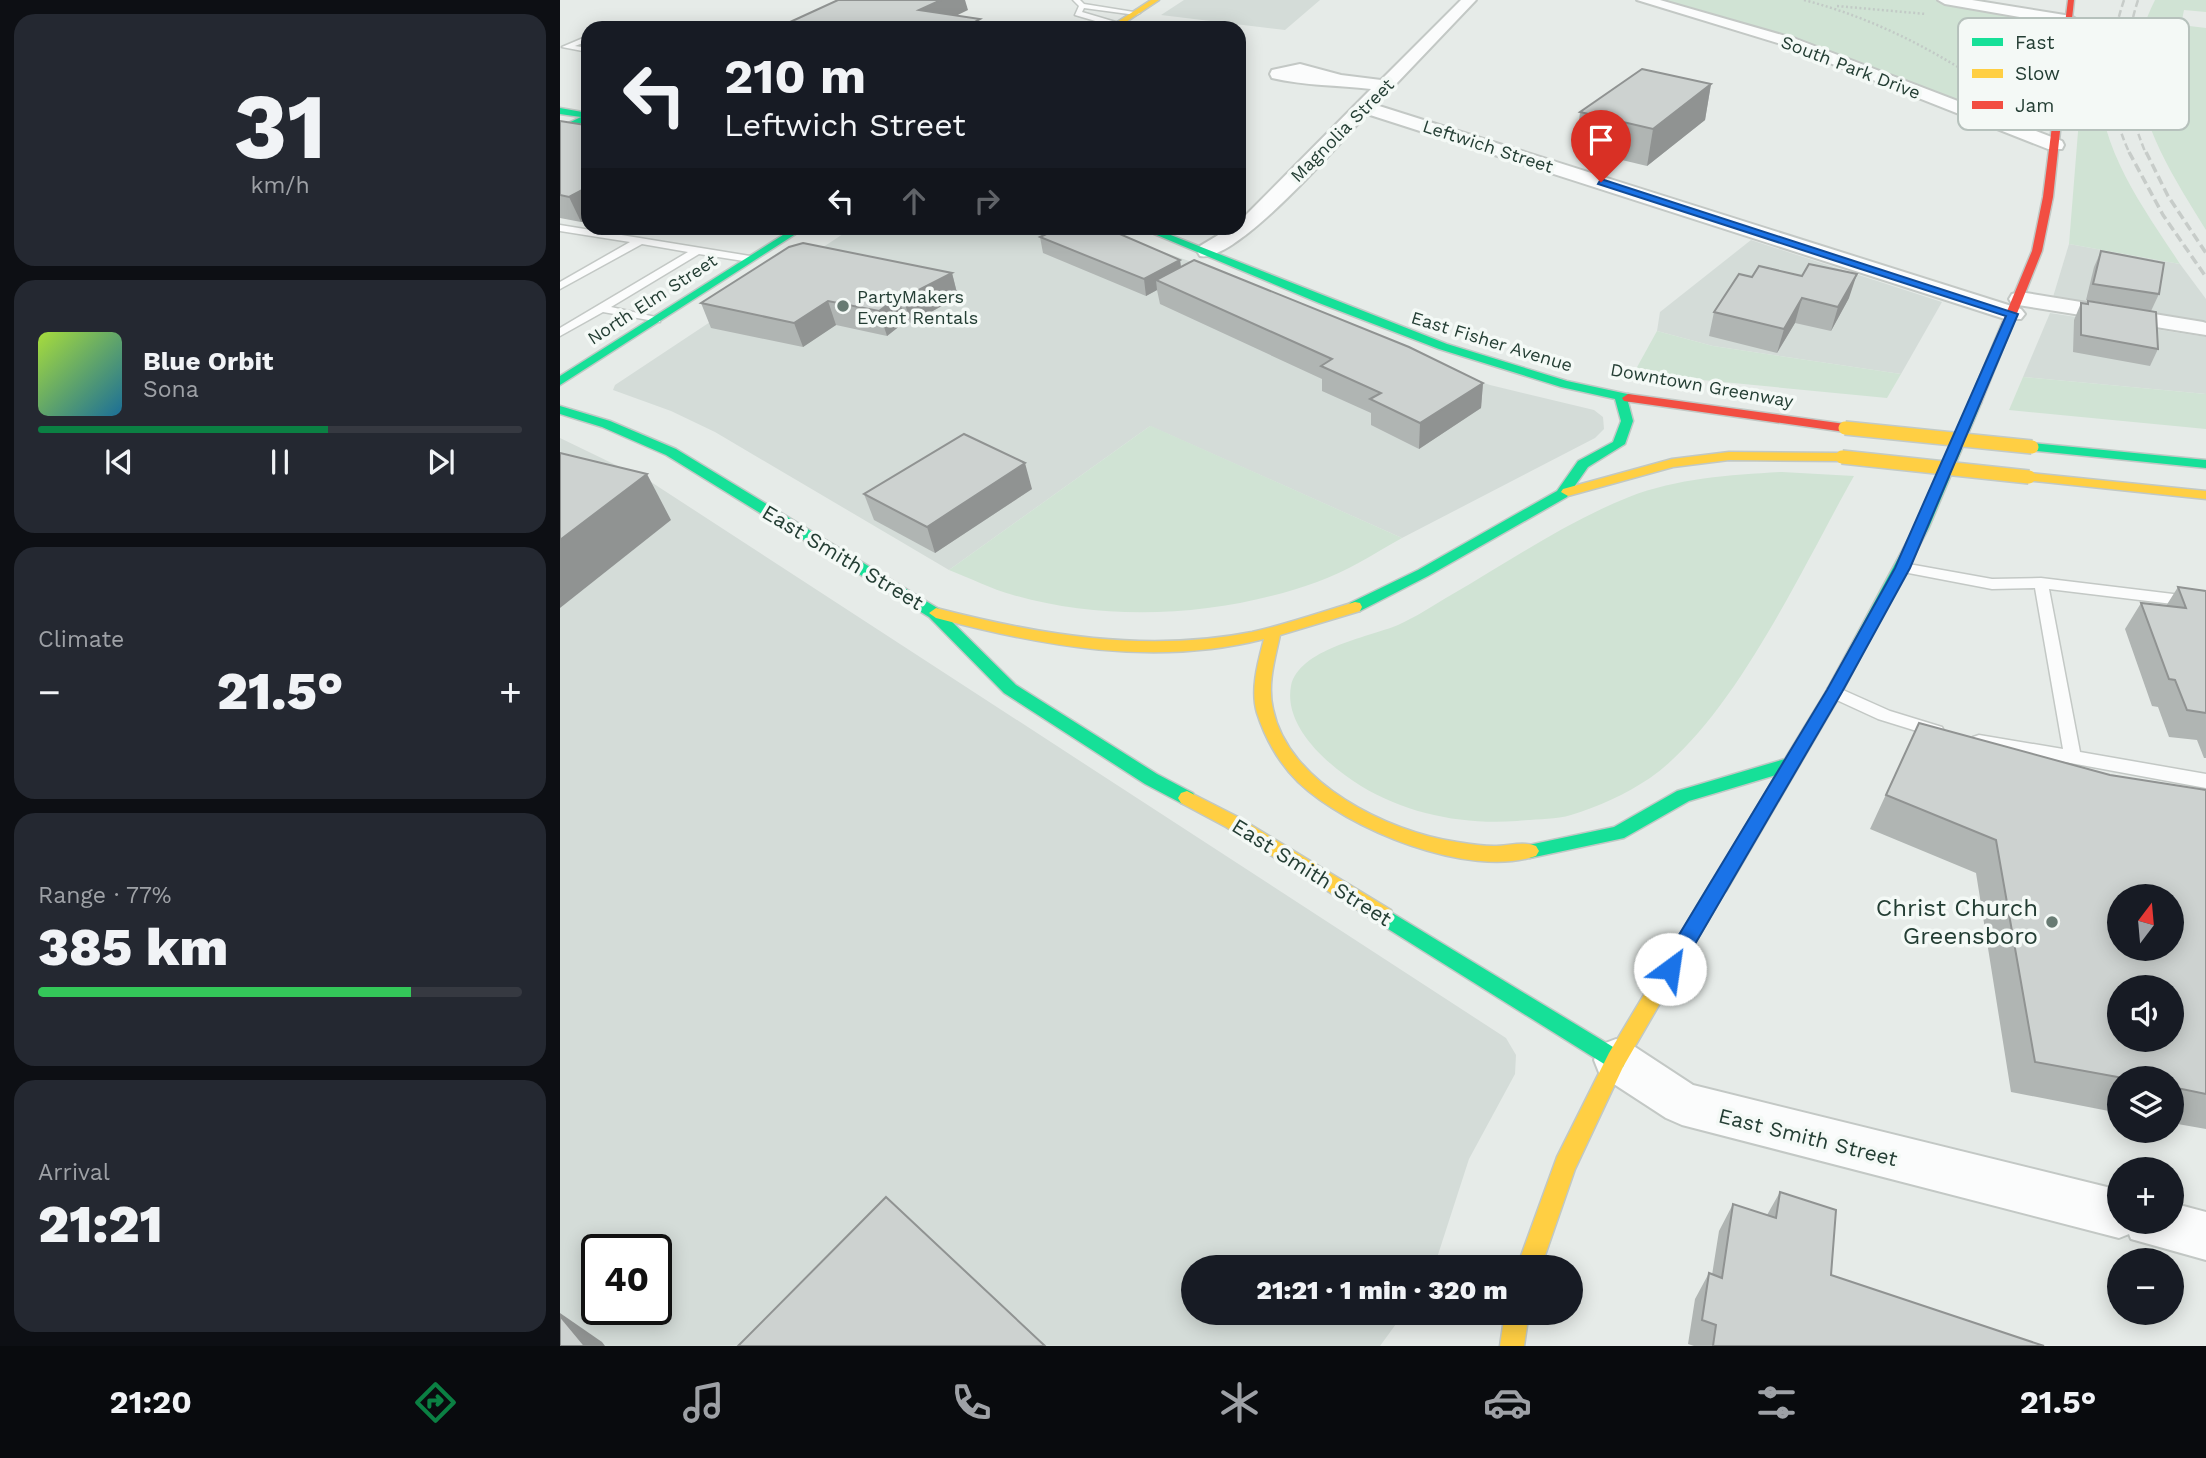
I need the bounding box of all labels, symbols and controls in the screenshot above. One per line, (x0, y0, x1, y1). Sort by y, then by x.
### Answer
legend (1958, 18, 2189, 130)
street label: South Park Drive (1778, 31, 1924, 103)
text: Fast (2015, 31, 2054, 54)
text: 210 m (724, 47, 866, 105)
icon: left (609, 49, 700, 140)
text: Slow (2015, 62, 2060, 85)
text: 31 (233, 73, 327, 180)
street label: Magnolia Street (1286, 74, 1398, 186)
text: Jam (2015, 94, 2054, 117)
text: Leftwich Street (724, 106, 966, 144)
pin (1571, 110, 1631, 182)
street label: Leftwich Street (1420, 115, 1556, 177)
icon: arrive (1582, 121, 1620, 159)
text: km/h (250, 172, 310, 199)
icon: left (822, 182, 860, 220)
icon: ahead (895, 182, 933, 220)
icon: right (968, 182, 1006, 220)
street label: North Elm Street (583, 249, 721, 349)
place label: PartyMakers Event Rentals (857, 286, 978, 328)
marker: PartyMakers Event Rentals (835, 298, 851, 314)
street label: East Fisher Avenue (1409, 306, 1575, 376)
text: Blue Orbit (143, 346, 273, 376)
street label: Downtown Greenway (1609, 359, 1796, 412)
text: Sona (143, 376, 199, 403)
icon: previous (100, 443, 138, 481)
icon: pause (261, 443, 299, 481)
icon: next (422, 443, 460, 481)
street label: East Smith Street (758, 499, 928, 615)
text: Climate (38, 626, 124, 653)
text: 21.5° (217, 661, 343, 722)
text: − (38, 670, 61, 714)
text: + (499, 670, 522, 714)
street label: East Smith Street (1228, 813, 1397, 931)
text: Range · 77% (38, 882, 172, 909)
north arrow (2107, 884, 2184, 961)
map controls (2107, 884, 2184, 1325)
place label: Christ Church Greensboro (1876, 894, 2038, 950)
marker: Christ Church Greensboro (2044, 914, 2060, 930)
text: 385 km (38, 917, 228, 978)
position arrow (1633, 932, 1707, 1006)
button: sound (2107, 975, 2184, 1052)
button: layers (2107, 1066, 2184, 1143)
street label: East Smith Street (1716, 1103, 1900, 1171)
button: + (2107, 1157, 2184, 1234)
text: Arrival (38, 1159, 110, 1186)
text: 21:21 (38, 1194, 163, 1255)
speed limit sign: 40 (581, 1234, 672, 1325)
button: − (2107, 1248, 2184, 1325)
text: 21:21 · 1 min · 320 m (1256, 1275, 1508, 1305)
icon: directions (411, 1378, 460, 1427)
icon: music (679, 1378, 728, 1427)
icon: phone (947, 1378, 996, 1427)
icon: climate (1215, 1378, 1264, 1427)
icon: car (1483, 1378, 1532, 1427)
icon: filters (1752, 1378, 1801, 1427)
text: 21:20 (110, 1383, 192, 1421)
text: 21.5° (2020, 1383, 2096, 1421)

